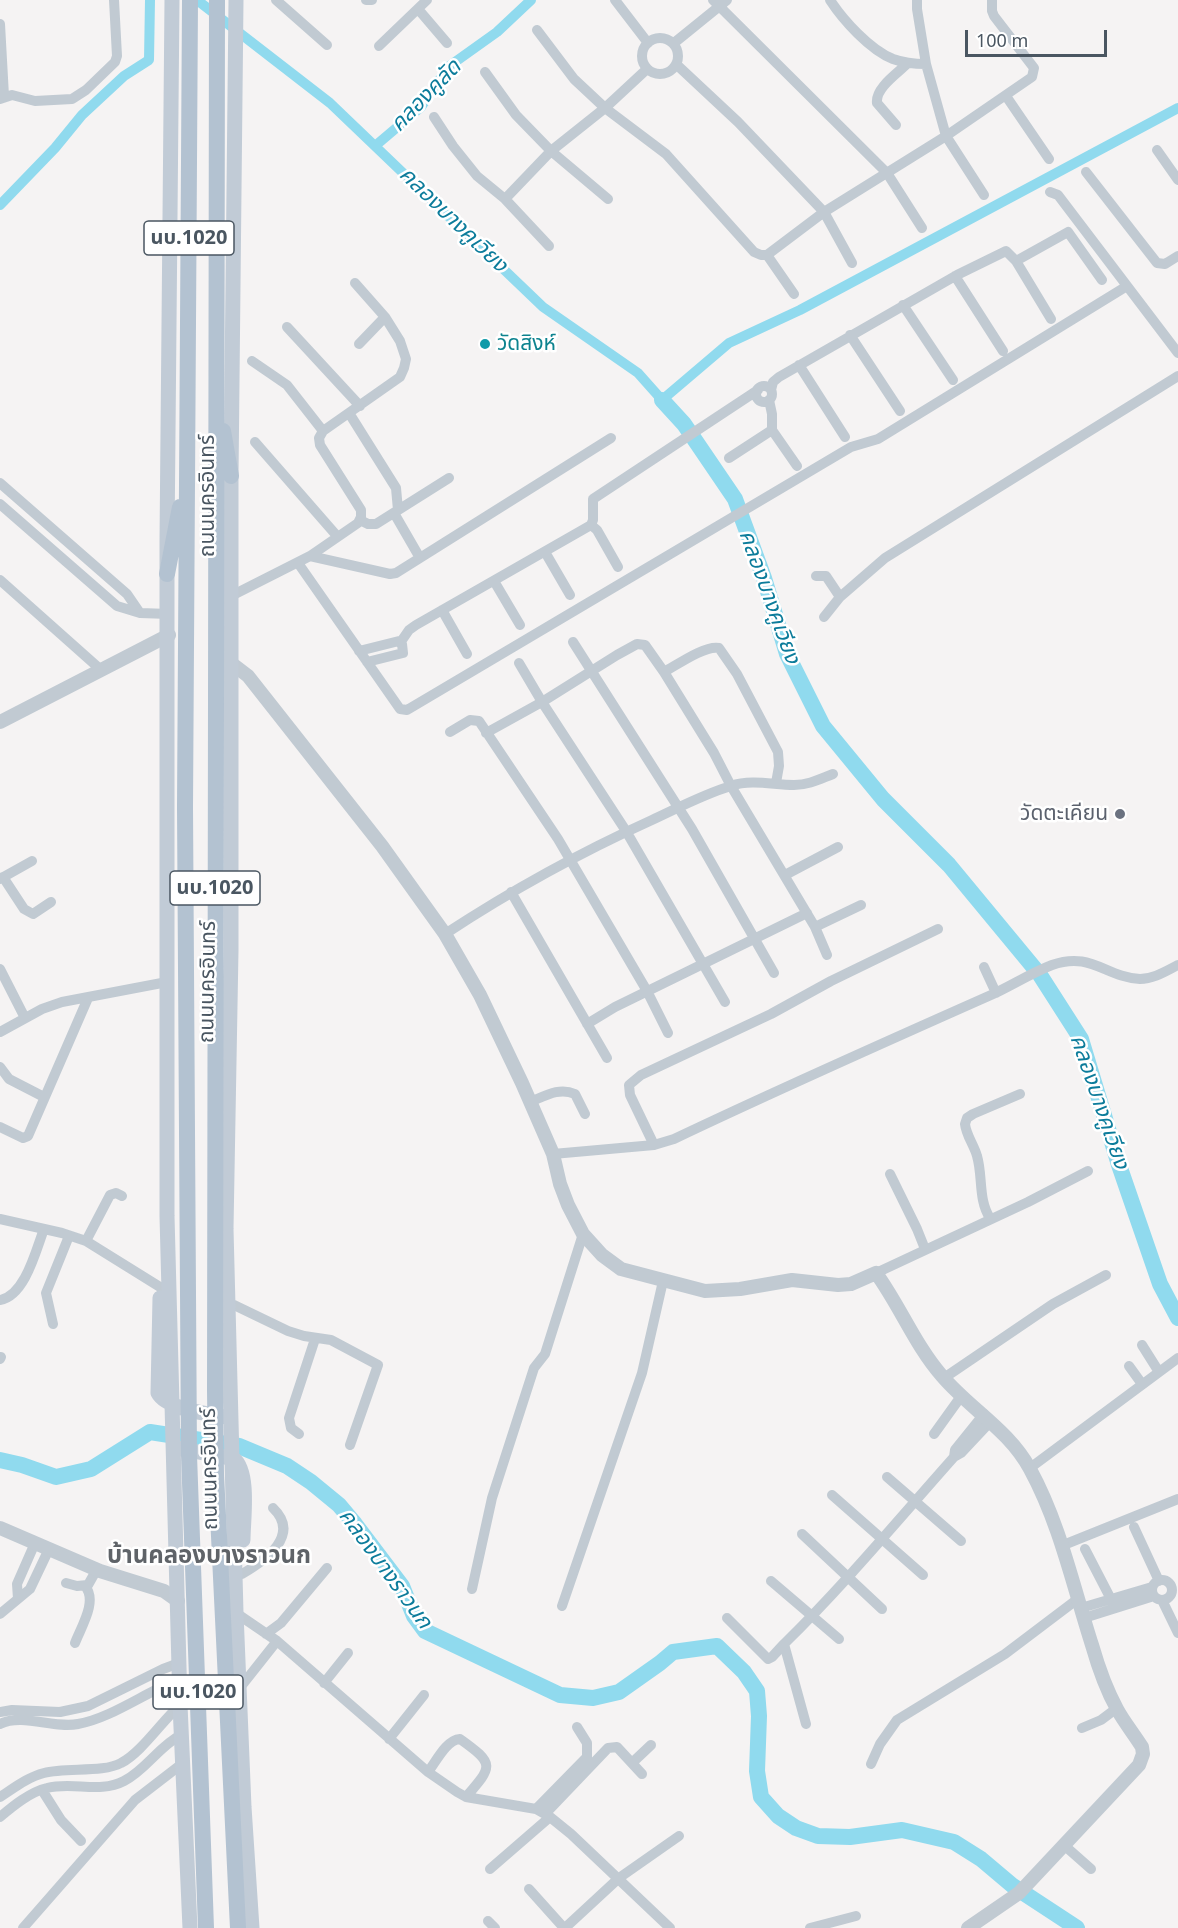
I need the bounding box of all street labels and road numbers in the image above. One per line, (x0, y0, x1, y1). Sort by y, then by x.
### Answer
road number: นบ.1020 (144, 221, 234, 255)
street label: ถนนนครอินทร์ (195, 435, 221, 557)
road number: นบ.1020 (170, 871, 260, 905)
street label: ถนนนครอินทร์ (194, 921, 222, 1043)
street label: ถนนนครอินทร์ (196, 1408, 224, 1530)
road number: นบ.1020 (153, 1675, 243, 1709)

